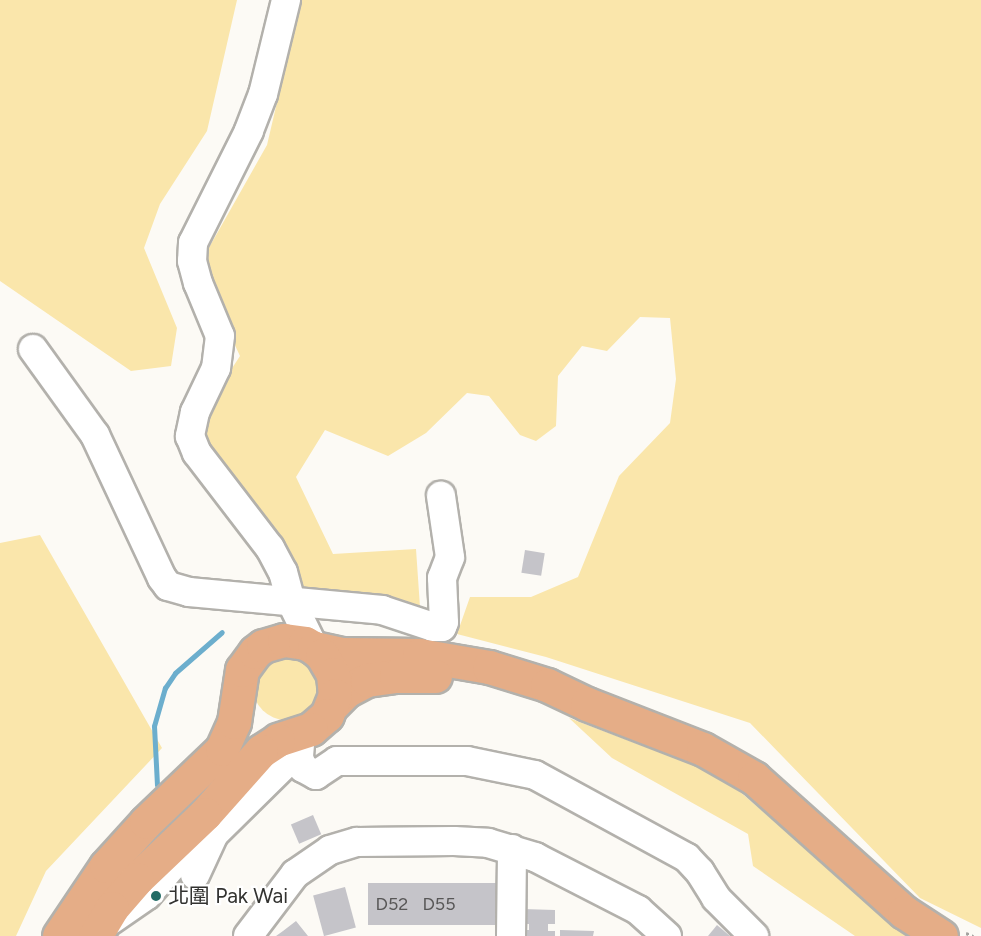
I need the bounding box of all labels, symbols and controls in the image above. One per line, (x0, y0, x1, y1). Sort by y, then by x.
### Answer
place label: 北圍 Pak Wai (168, 883, 288, 909)
marker: 北圍 Pak Wai (149, 889, 163, 903)
house number: D52 (376, 893, 408, 915)
house number: D55 (422, 893, 456, 915)

